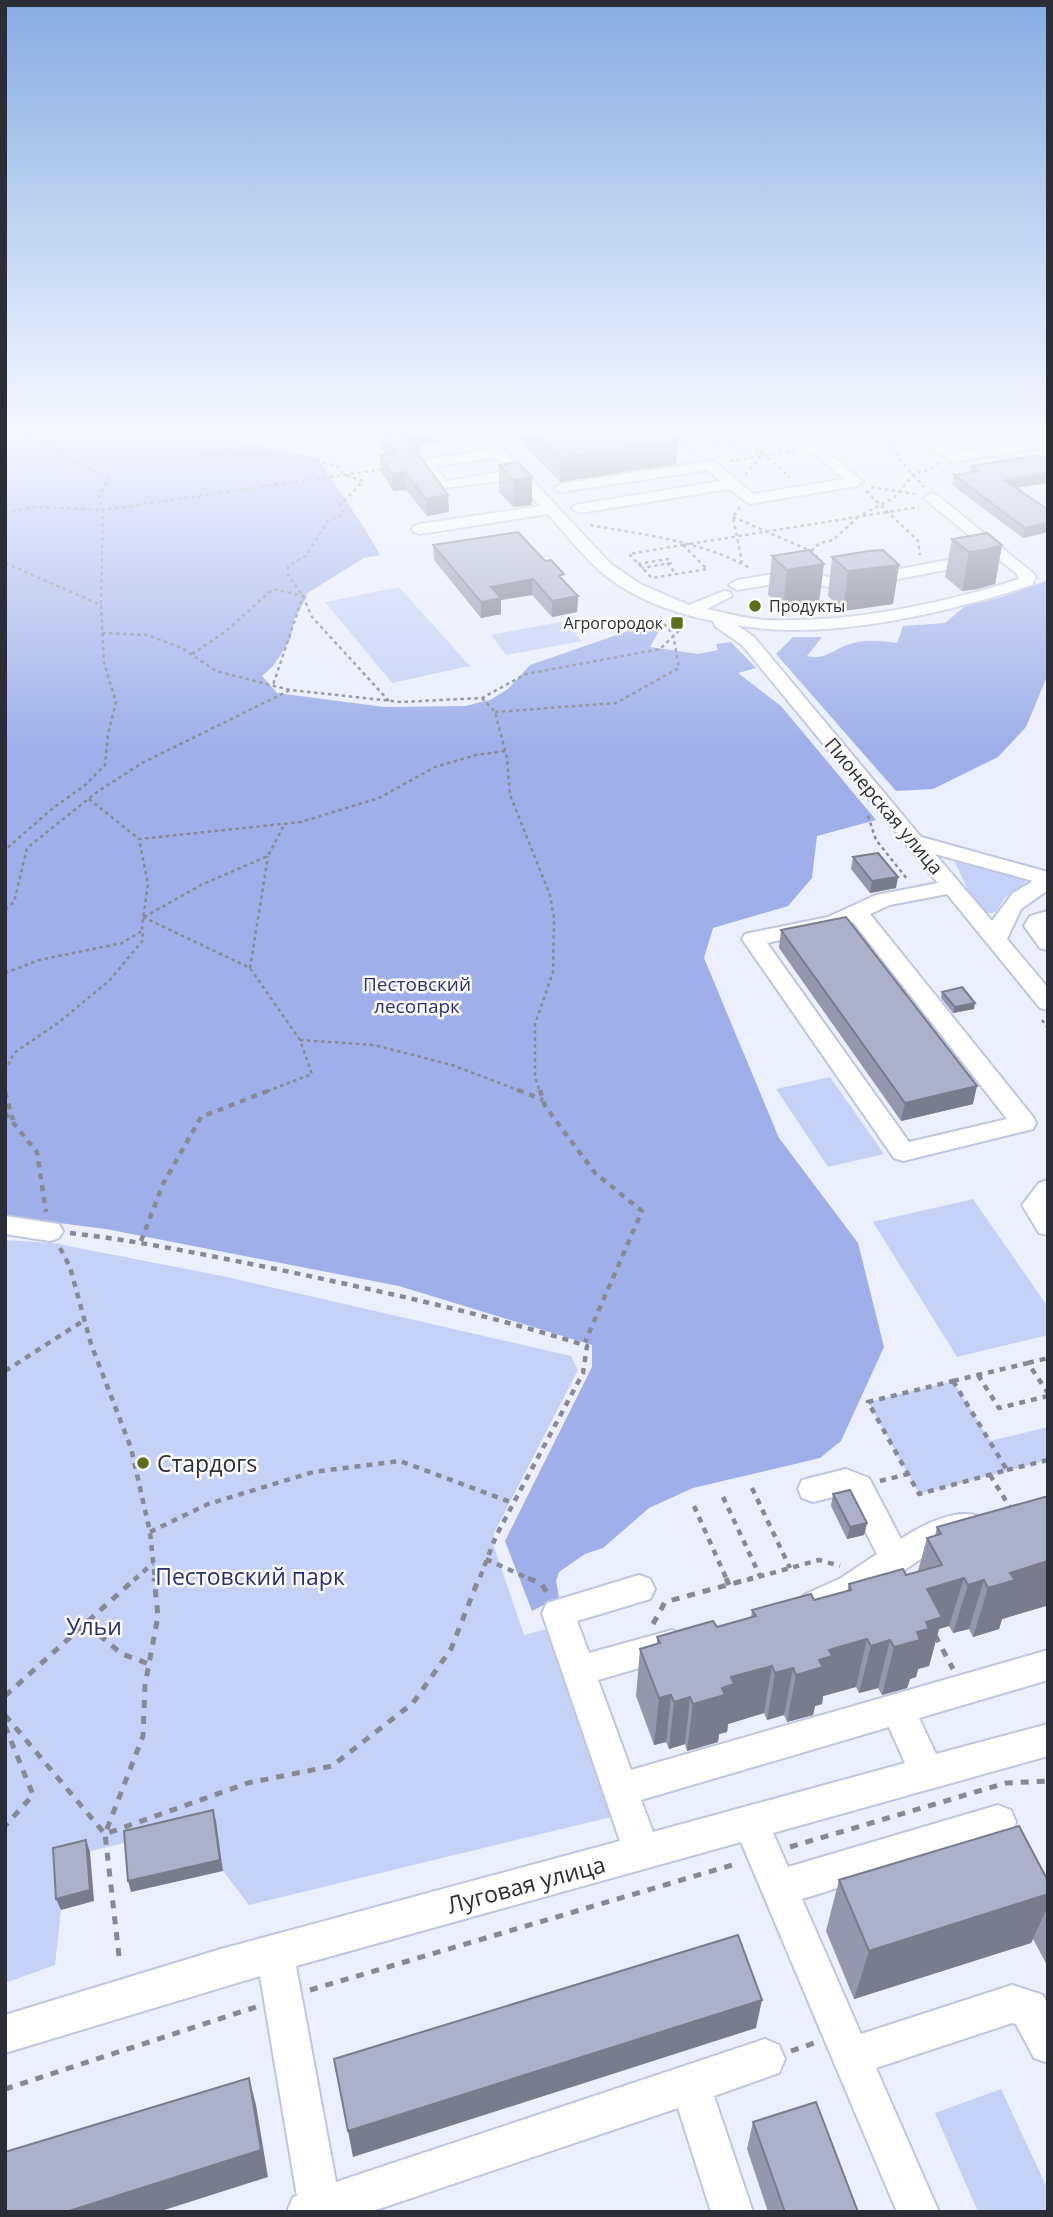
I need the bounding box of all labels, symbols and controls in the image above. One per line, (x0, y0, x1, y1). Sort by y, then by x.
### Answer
place label: Продукты (769, 595, 845, 617)
marker: Продукты (747, 598, 763, 614)
place label: Агрогородок (564, 612, 664, 634)
marker: Агрогородок (669, 615, 685, 631)
street label: Пионерская улица (819, 732, 949, 880)
park label: Пестовский лесопарк (363, 971, 471, 1019)
place label: Стардогs (157, 1447, 257, 1479)
marker: Стардогs (135, 1455, 151, 1471)
park label: Пестовский парк (155, 1560, 345, 1592)
park label: Ульи (66, 1610, 122, 1642)
street label: Луговая улица (443, 1847, 609, 1921)

